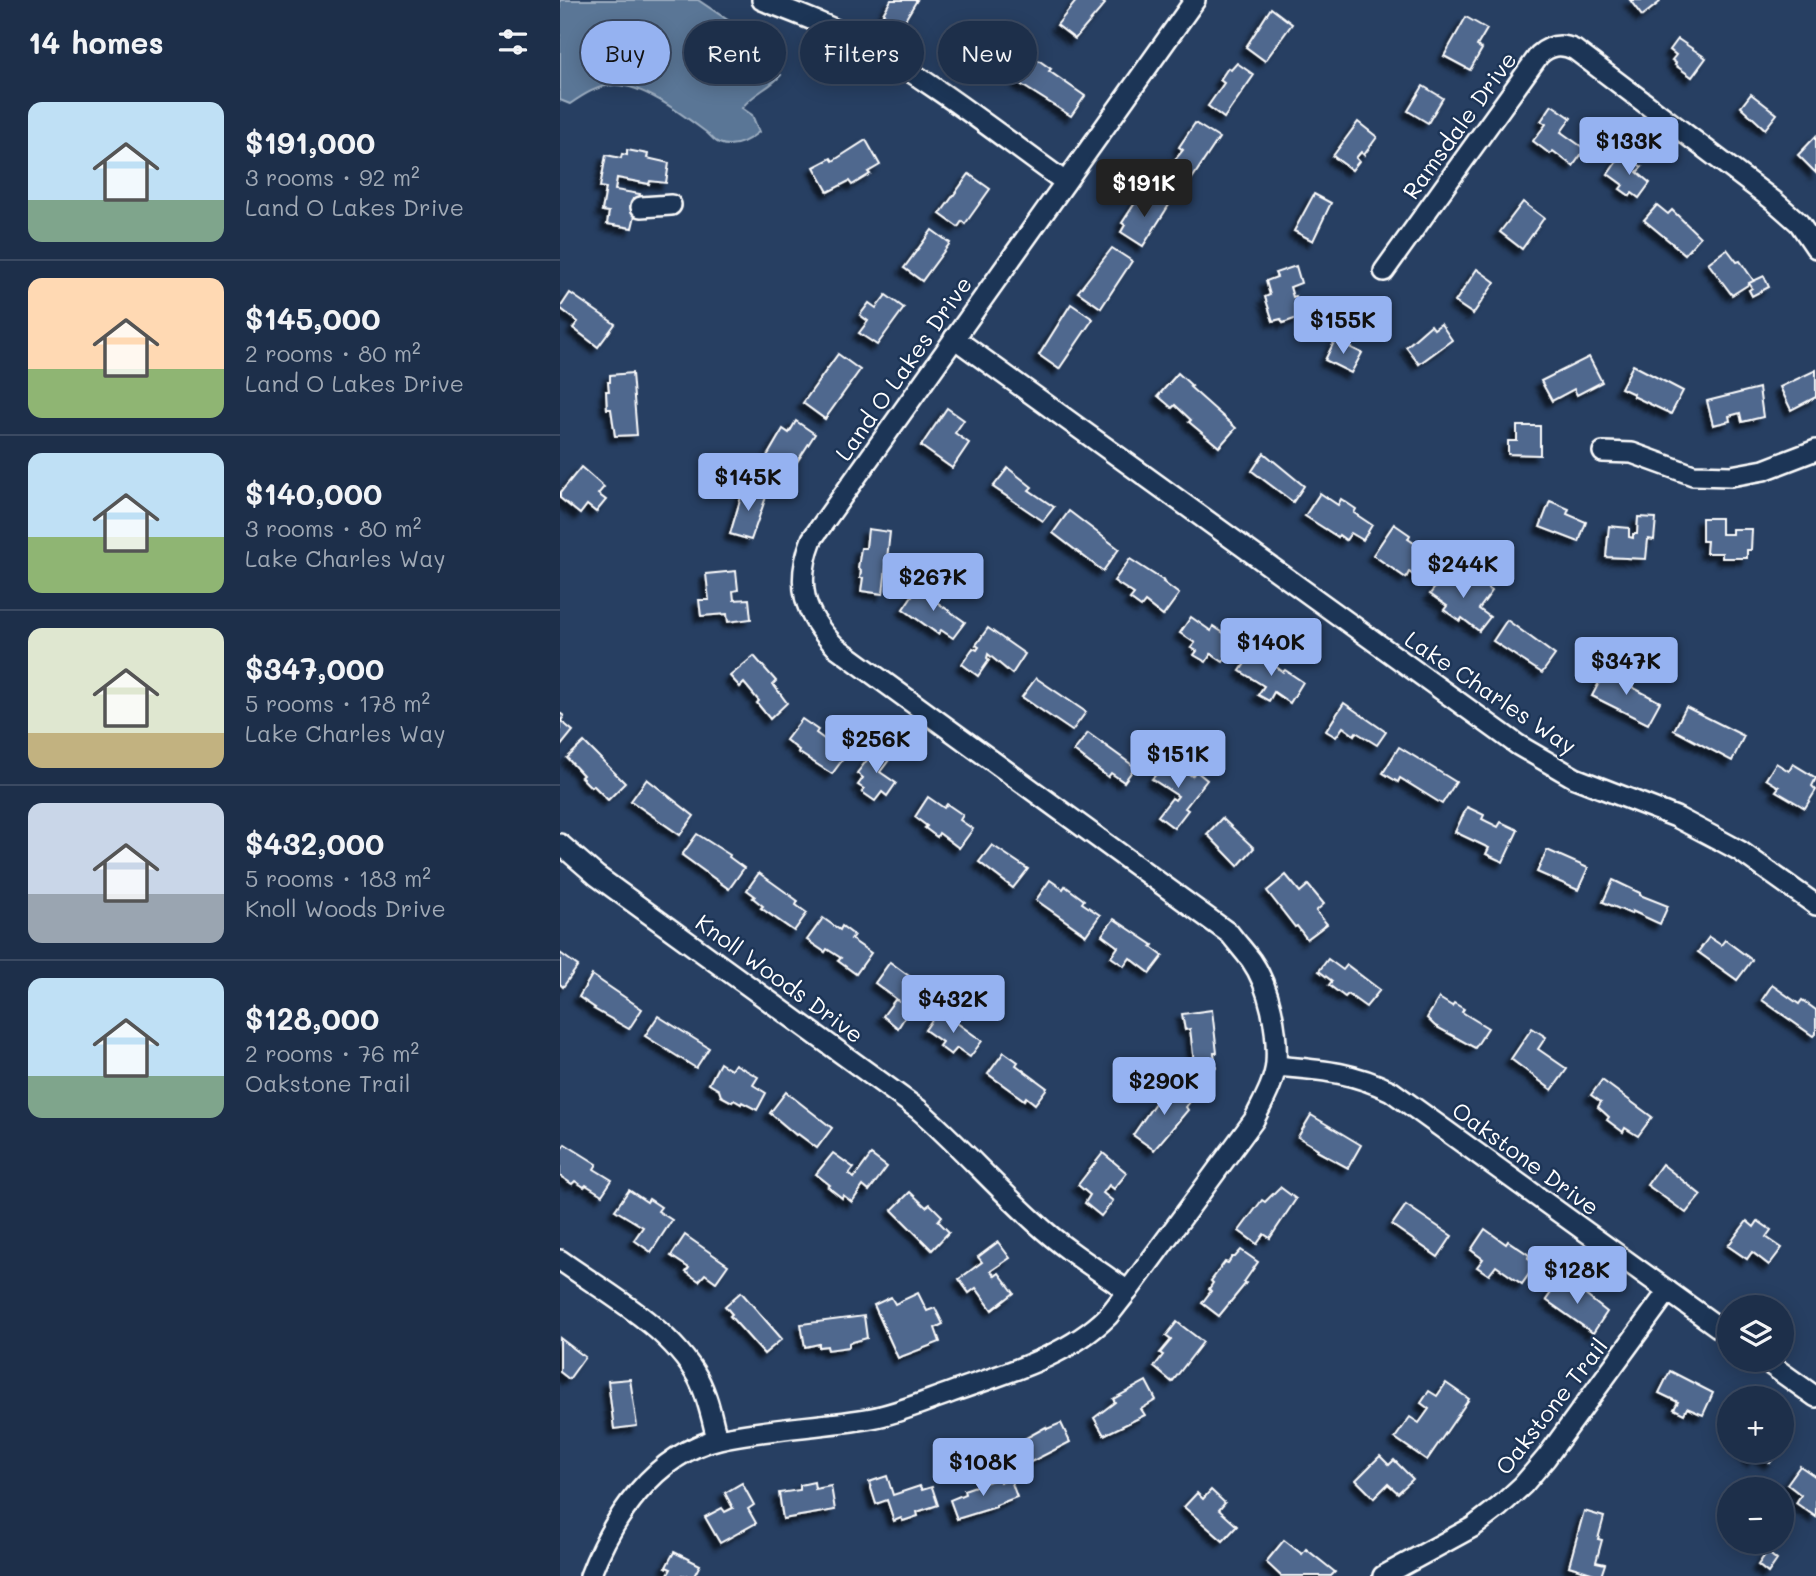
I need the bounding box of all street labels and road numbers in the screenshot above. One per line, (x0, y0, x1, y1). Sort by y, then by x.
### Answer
street label: Ramsdale Drive (1395, 45, 1523, 205)
street label: Land O Lakes Drive (828, 270, 978, 466)
street label: Lake Charles Way (1399, 623, 1583, 761)
street label: Knoll Woods Drive (690, 907, 870, 1049)
street label: Oakstone Drive (1446, 1094, 1606, 1222)
street label: Oakstone Trail (1488, 1332, 1614, 1480)

